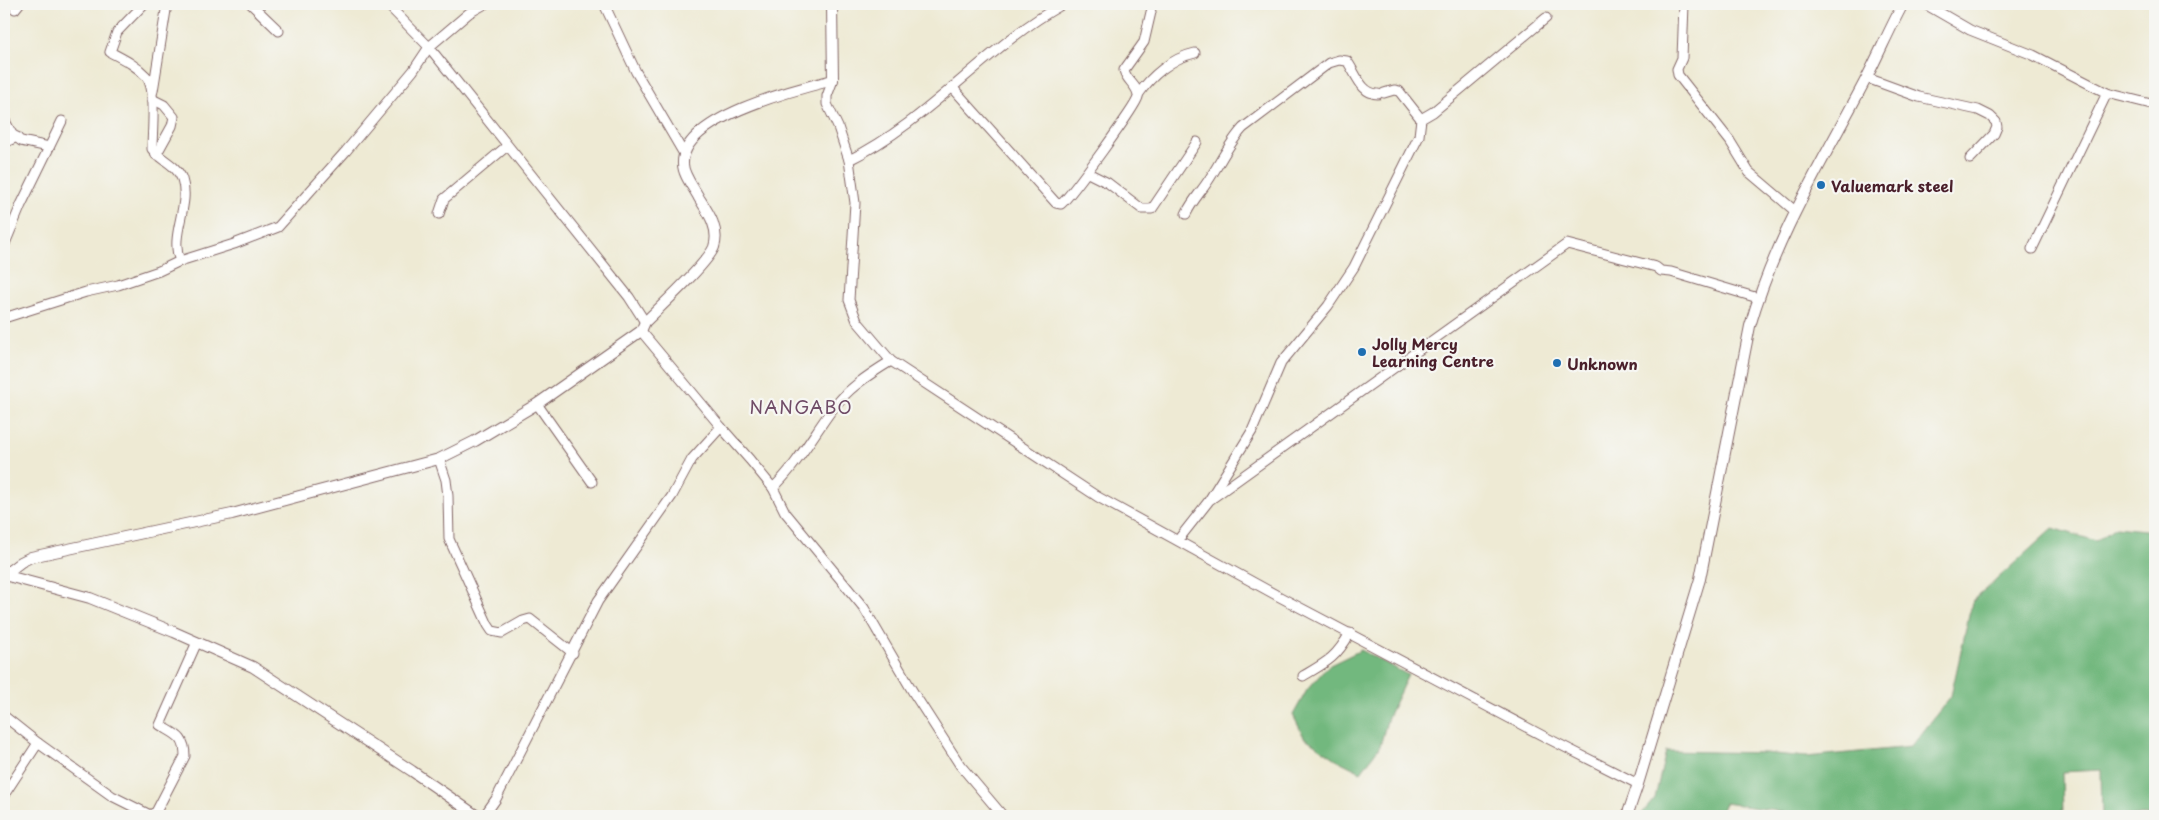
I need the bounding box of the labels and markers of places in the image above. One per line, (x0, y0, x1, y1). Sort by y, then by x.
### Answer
place label: Valuemark steel (1831, 174, 1953, 197)
marker: Valuemark steel (1815, 179, 1827, 191)
place label: Jolly Mercy Learning Centre (1372, 332, 1494, 372)
marker: Jolly Mercy Learning Centre (1356, 346, 1368, 358)
place label: Unknown (1567, 352, 1638, 375)
marker: Unknown (1551, 357, 1563, 369)

